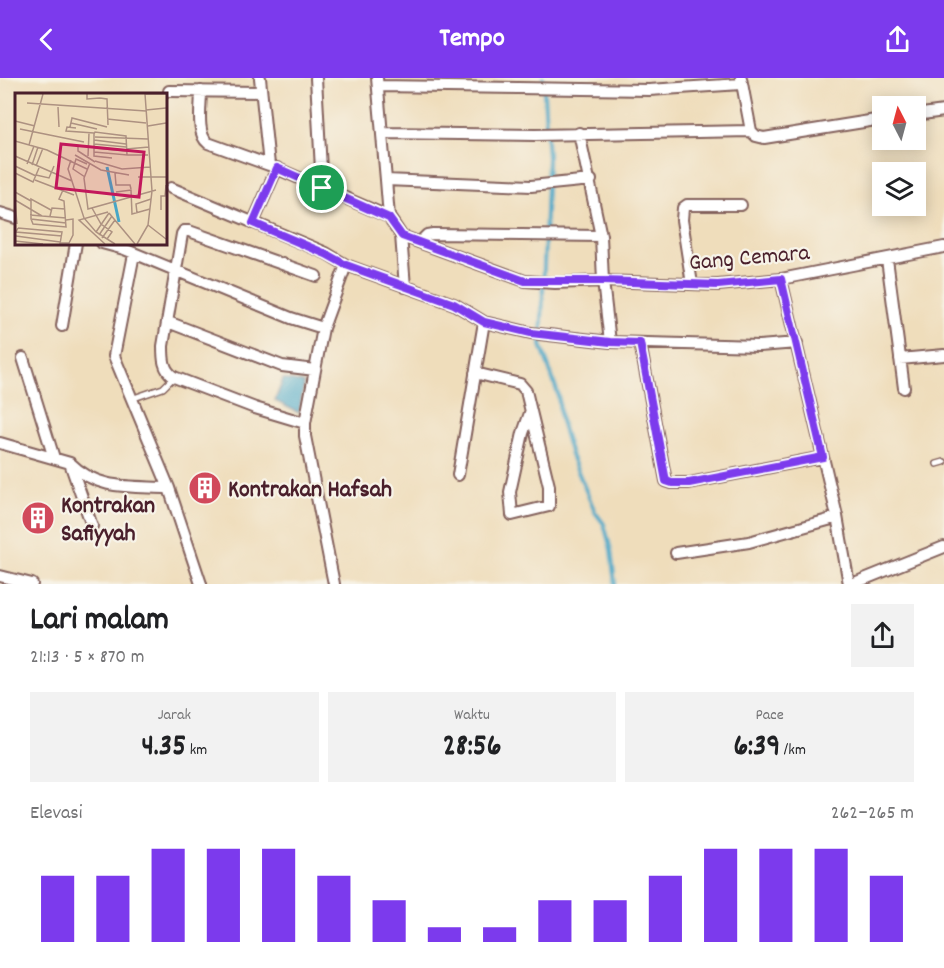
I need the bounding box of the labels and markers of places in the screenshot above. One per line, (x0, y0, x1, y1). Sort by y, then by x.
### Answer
pin (296, 162, 347, 213)
building icon: Kontrakan Hafsah (187, 470, 223, 506)
place label: Kontrakan Hafsah (228, 474, 392, 508)
place label: Kontrakan Safiyyah (61, 490, 155, 552)
building icon: Kontrakan Safiyyah (20, 500, 56, 536)

